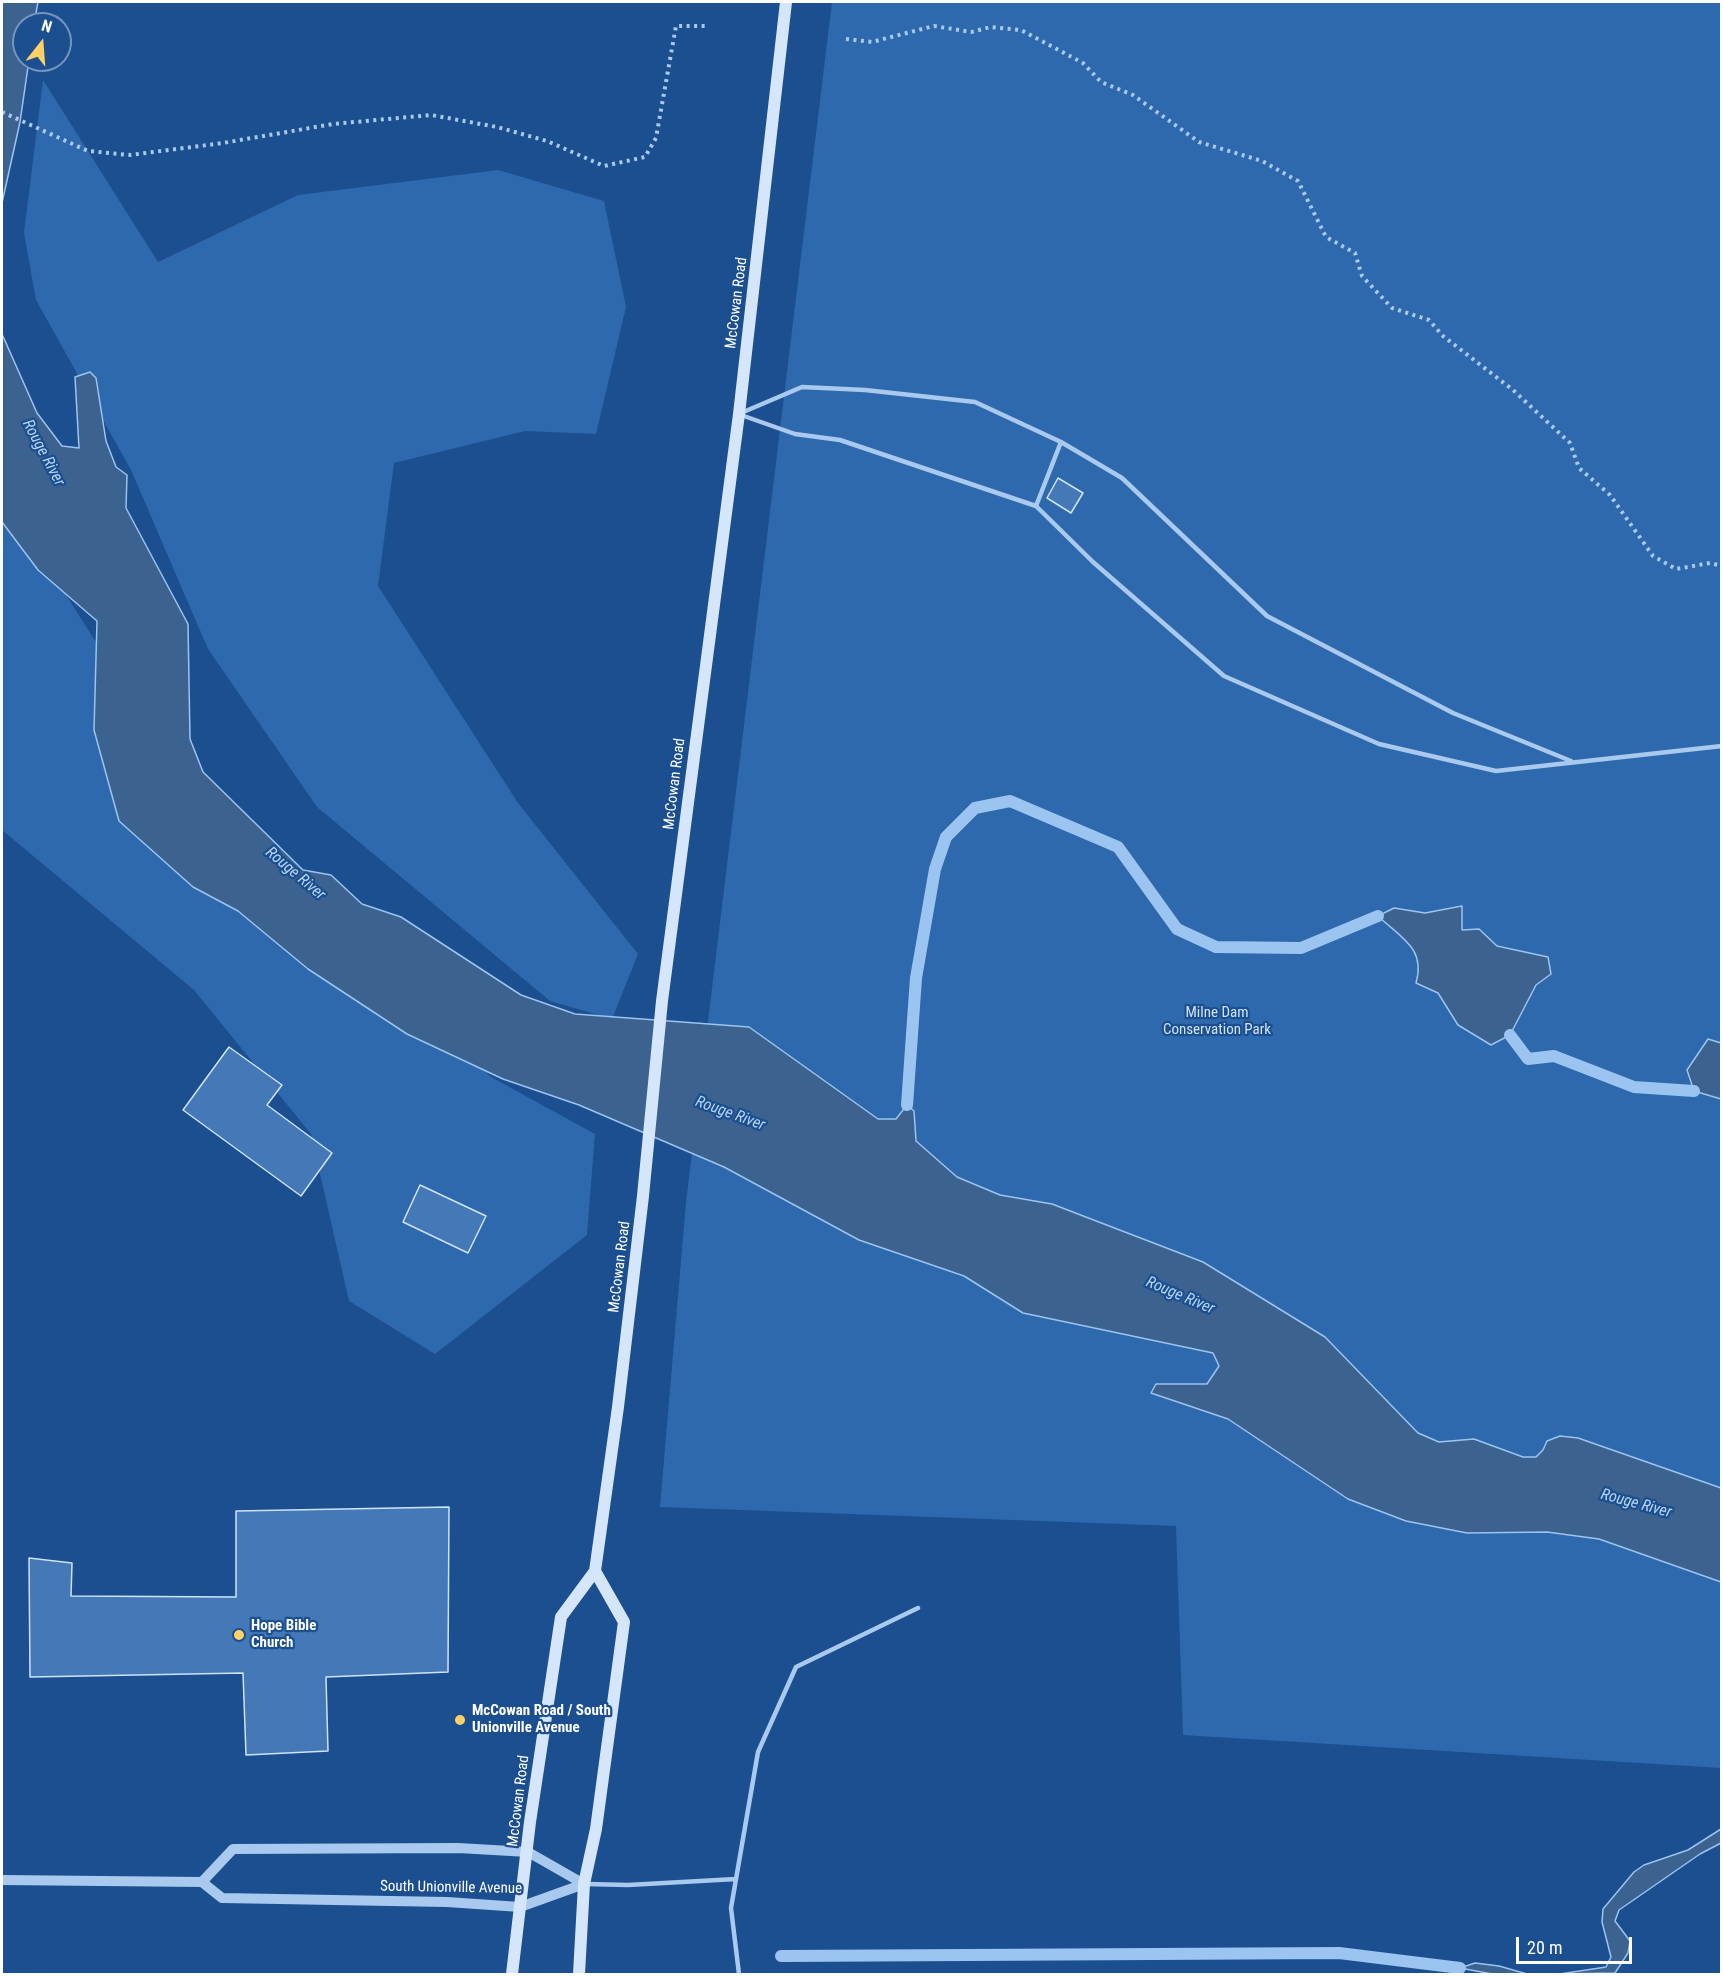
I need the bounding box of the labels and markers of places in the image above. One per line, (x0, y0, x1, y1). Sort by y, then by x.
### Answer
place label: Hope Bible Church (251, 1617, 316, 1652)
marker: Hope Bible Church (232, 1628, 246, 1642)
place label: McCowan Road / South Unionville Avenue (472, 1702, 611, 1737)
marker: McCowan Road / South Unionville Avenue (453, 1713, 467, 1727)

